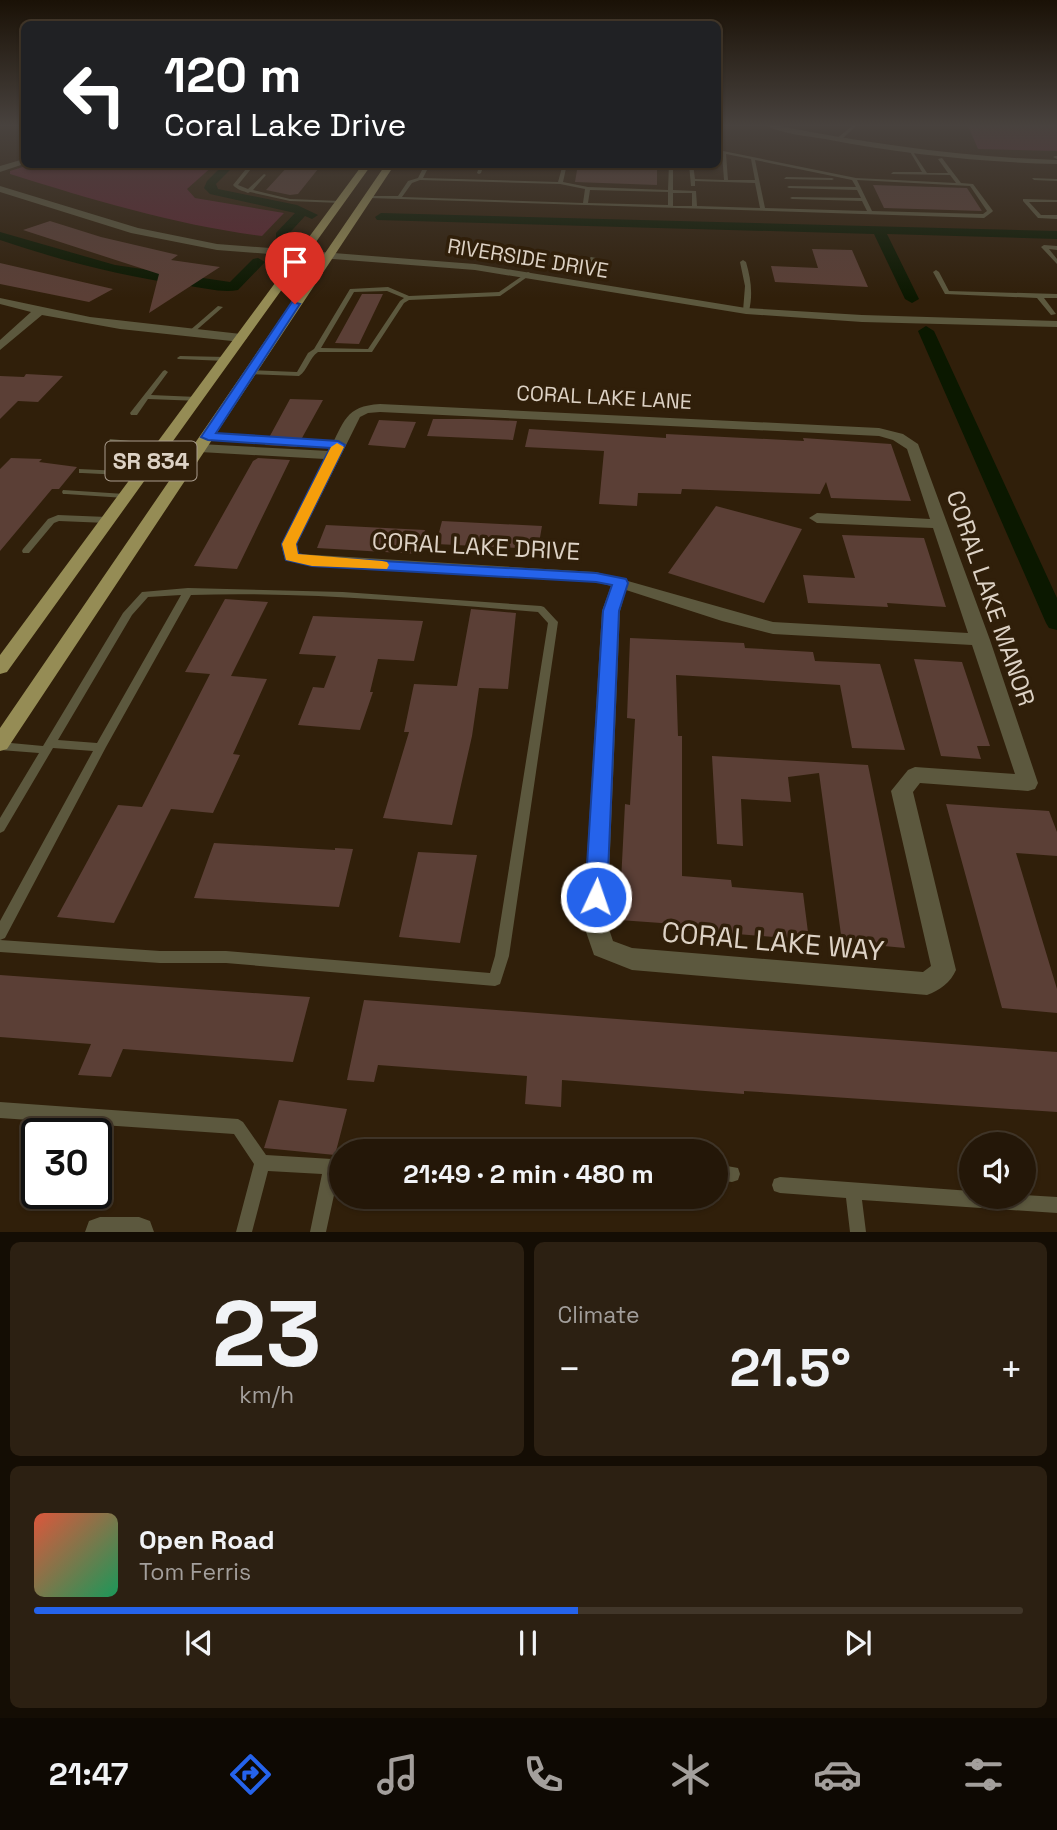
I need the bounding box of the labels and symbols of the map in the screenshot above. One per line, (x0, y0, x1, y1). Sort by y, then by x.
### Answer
pin (265, 232, 325, 304)
street label: RIVERSIDE DRIVE (446, 232, 610, 284)
street label: CORAL LAKE LANE (516, 379, 692, 415)
road number: SR 834 (106, 442, 196, 481)
street label: CORAL LAKE MANOR (940, 486, 1042, 710)
street label: CORAL LAKE DRIVE (371, 525, 581, 567)
position arrow (559, 860, 633, 934)
street label: CORAL LAKE WAY (660, 913, 886, 969)
speed limit sign: 30 (21, 1118, 112, 1209)

